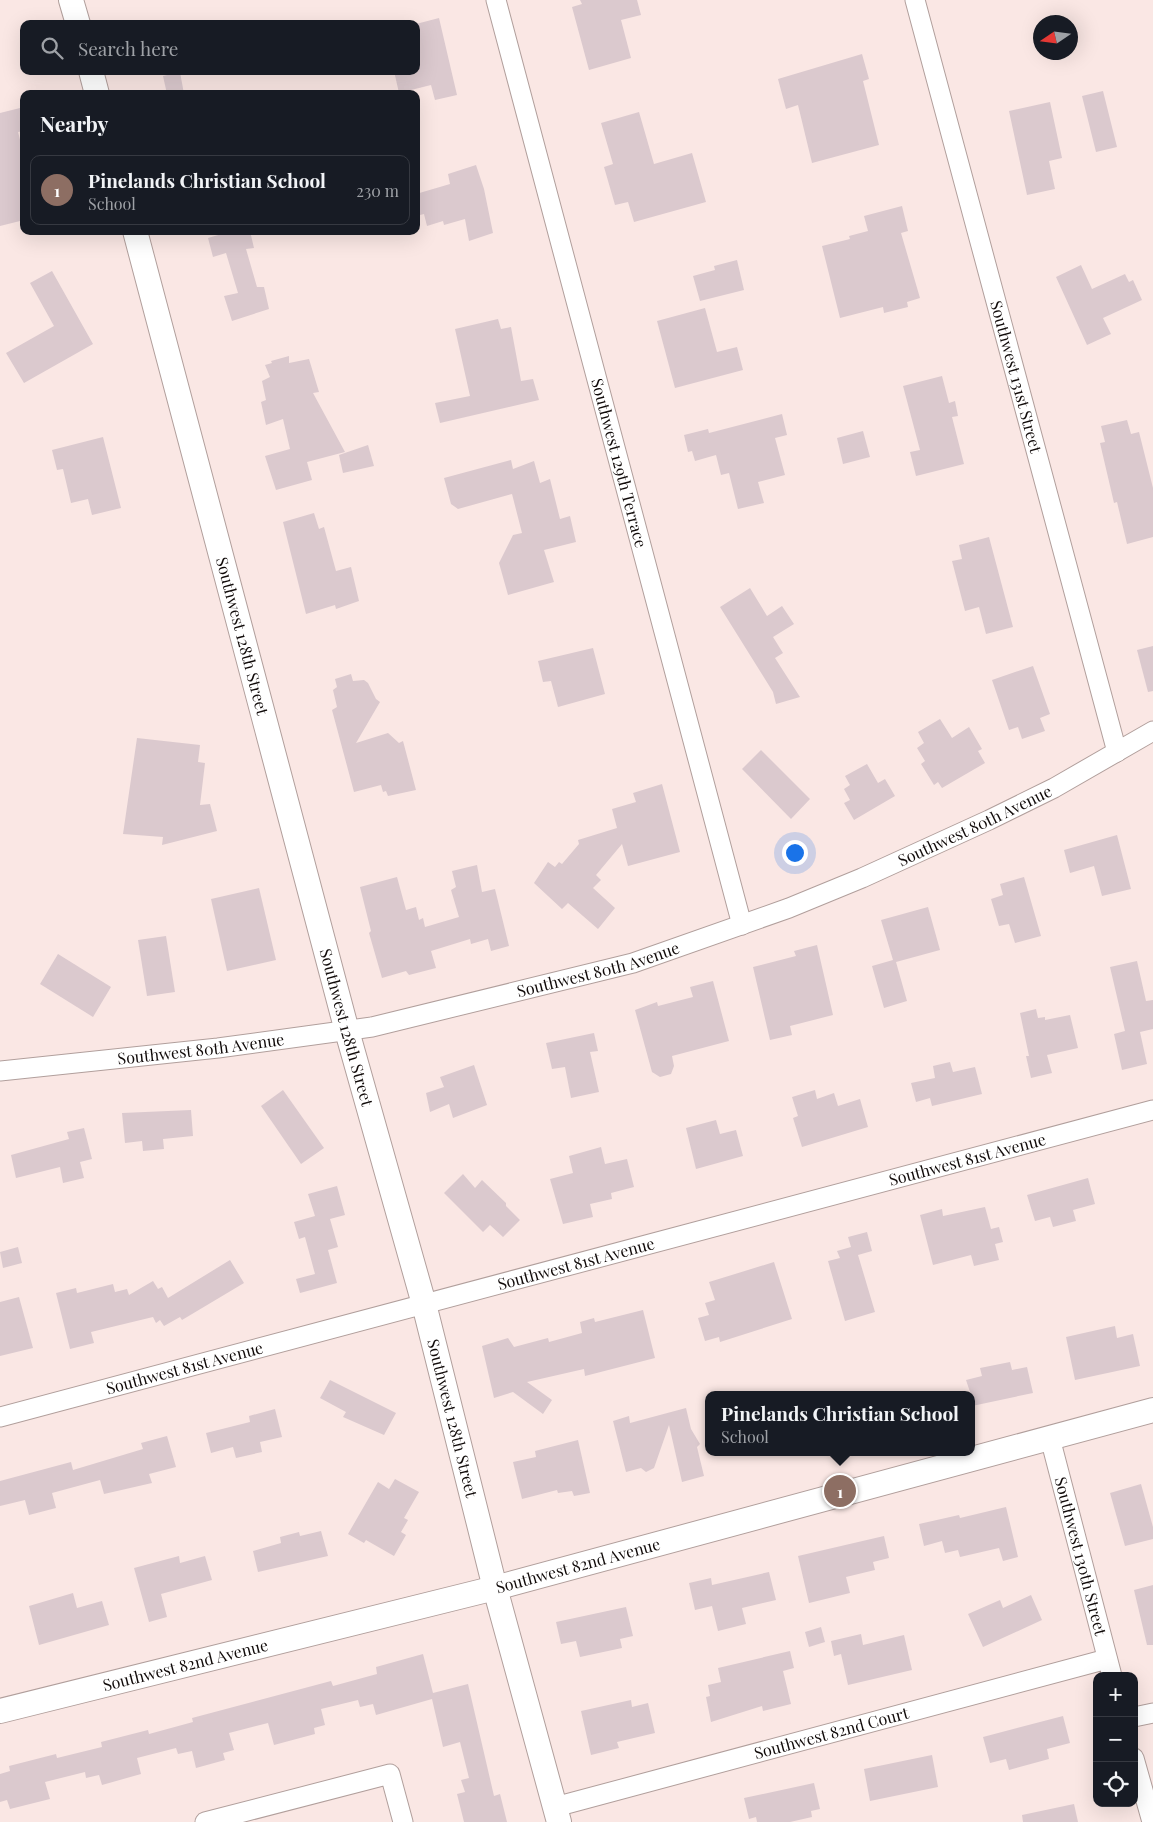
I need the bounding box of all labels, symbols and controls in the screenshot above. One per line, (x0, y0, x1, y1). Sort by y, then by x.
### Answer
north arrow (1033, 15, 1078, 60)
search box (20, 20, 420, 75)
icon: search (38, 34, 66, 62)
text: Search here (78, 35, 178, 61)
text: Nearby (40, 109, 109, 137)
text: Pinelands Christian School (88, 167, 326, 193)
text: 1 (54, 180, 60, 201)
text: 230 m (356, 180, 399, 201)
text: School (88, 193, 136, 214)
street label: Southwest 131st Street (986, 298, 1047, 455)
street label: Southwest 129th Terrace (587, 376, 652, 550)
street label: Southwest 128th Street (212, 555, 274, 717)
street label: Southwest 80th Avenue (894, 780, 1055, 870)
your location (782, 840, 808, 866)
street label: Southwest 80th Avenue (515, 936, 682, 1001)
street label: Southwest 128th Street (316, 946, 379, 1109)
street label: Southwest 80th Avenue (116, 1028, 285, 1069)
street label: Southwest 81st Avenue (886, 1128, 1048, 1190)
street label: Southwest 81st Avenue (495, 1232, 657, 1294)
street label: Southwest 81st Avenue (104, 1336, 265, 1398)
street label: Southwest 128th Street (423, 1337, 483, 1500)
popup (705, 1391, 975, 1456)
text: Pinelands Christian School (721, 1400, 959, 1426)
text: School (721, 1426, 769, 1447)
pin: 1 (824, 1472, 856, 1510)
street label: Southwest 130th Street (1051, 1474, 1112, 1638)
street label: Southwest 82nd Avenue (493, 1533, 662, 1597)
street label: Southwest 82nd Avenue (100, 1634, 270, 1695)
map controls (1093, 1672, 1138, 1807)
button: + (1093, 1672, 1138, 1717)
street label: Southwest 82nd Court (751, 1702, 911, 1763)
button: − (1093, 1717, 1138, 1762)
button: locate (1093, 1762, 1138, 1807)

